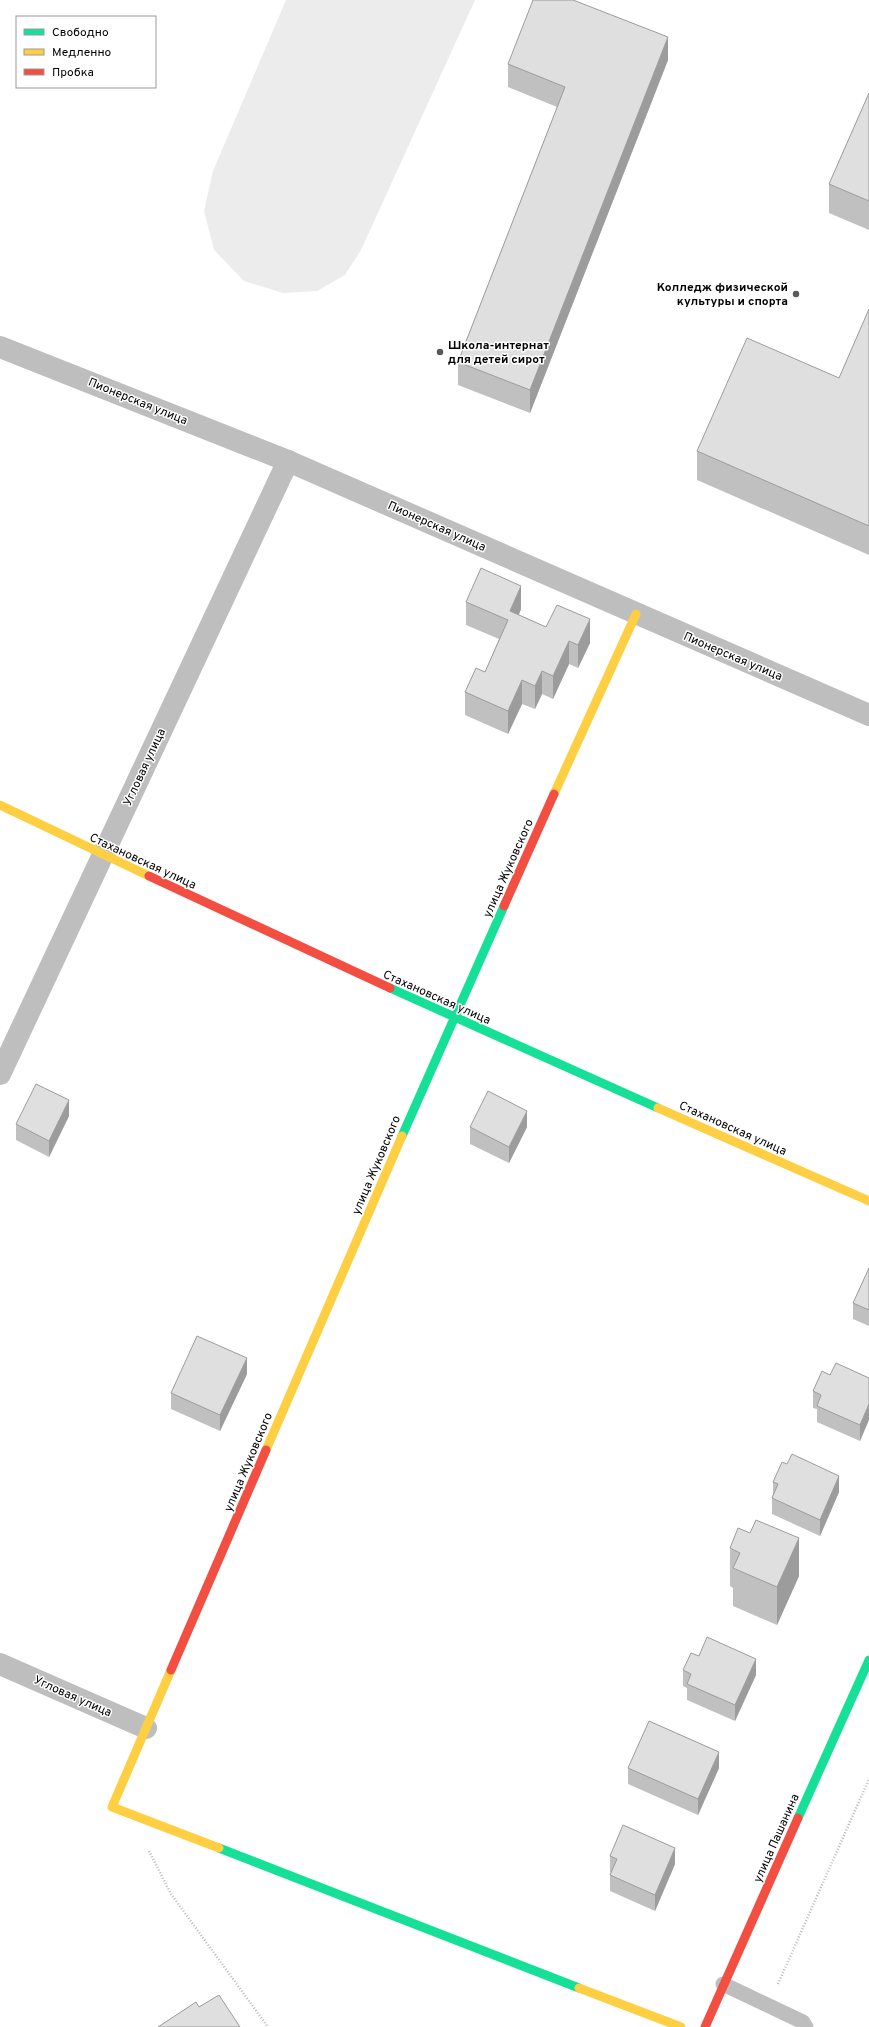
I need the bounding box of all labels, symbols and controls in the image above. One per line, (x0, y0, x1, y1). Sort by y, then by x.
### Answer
legend (16, 16, 156, 88)
text: Свободно (52, 25, 109, 41)
text: Медленно (52, 45, 112, 61)
text: Пробка (52, 65, 94, 81)
place label: Колледж физической культуры и спорта (657, 280, 788, 310)
marker: Колледж физической культуры и спорта (791, 289, 801, 299)
place label: Школа-интернат для детей сирот (448, 338, 549, 368)
marker: Школа-интернат для детей сирот (435, 347, 445, 357)
street label: Пионерская улица (85, 375, 190, 429)
street label: Пионерская улица (385, 498, 488, 556)
street label: Пионерская улица (681, 629, 785, 685)
street label: Угловая улица (120, 726, 170, 809)
street label: улица Жуковского (480, 816, 538, 920)
street label: Стахановская улица (87, 830, 199, 894)
street label: Стахановская улица (380, 967, 493, 1029)
street label: Стахановская улица (676, 1098, 789, 1160)
street label: улица Жуковского (349, 1113, 405, 1217)
street label: улица Жуковского (221, 1410, 277, 1514)
street label: Угловая улица (31, 1673, 114, 1721)
street label: улица Пашанина (750, 1791, 804, 1885)

